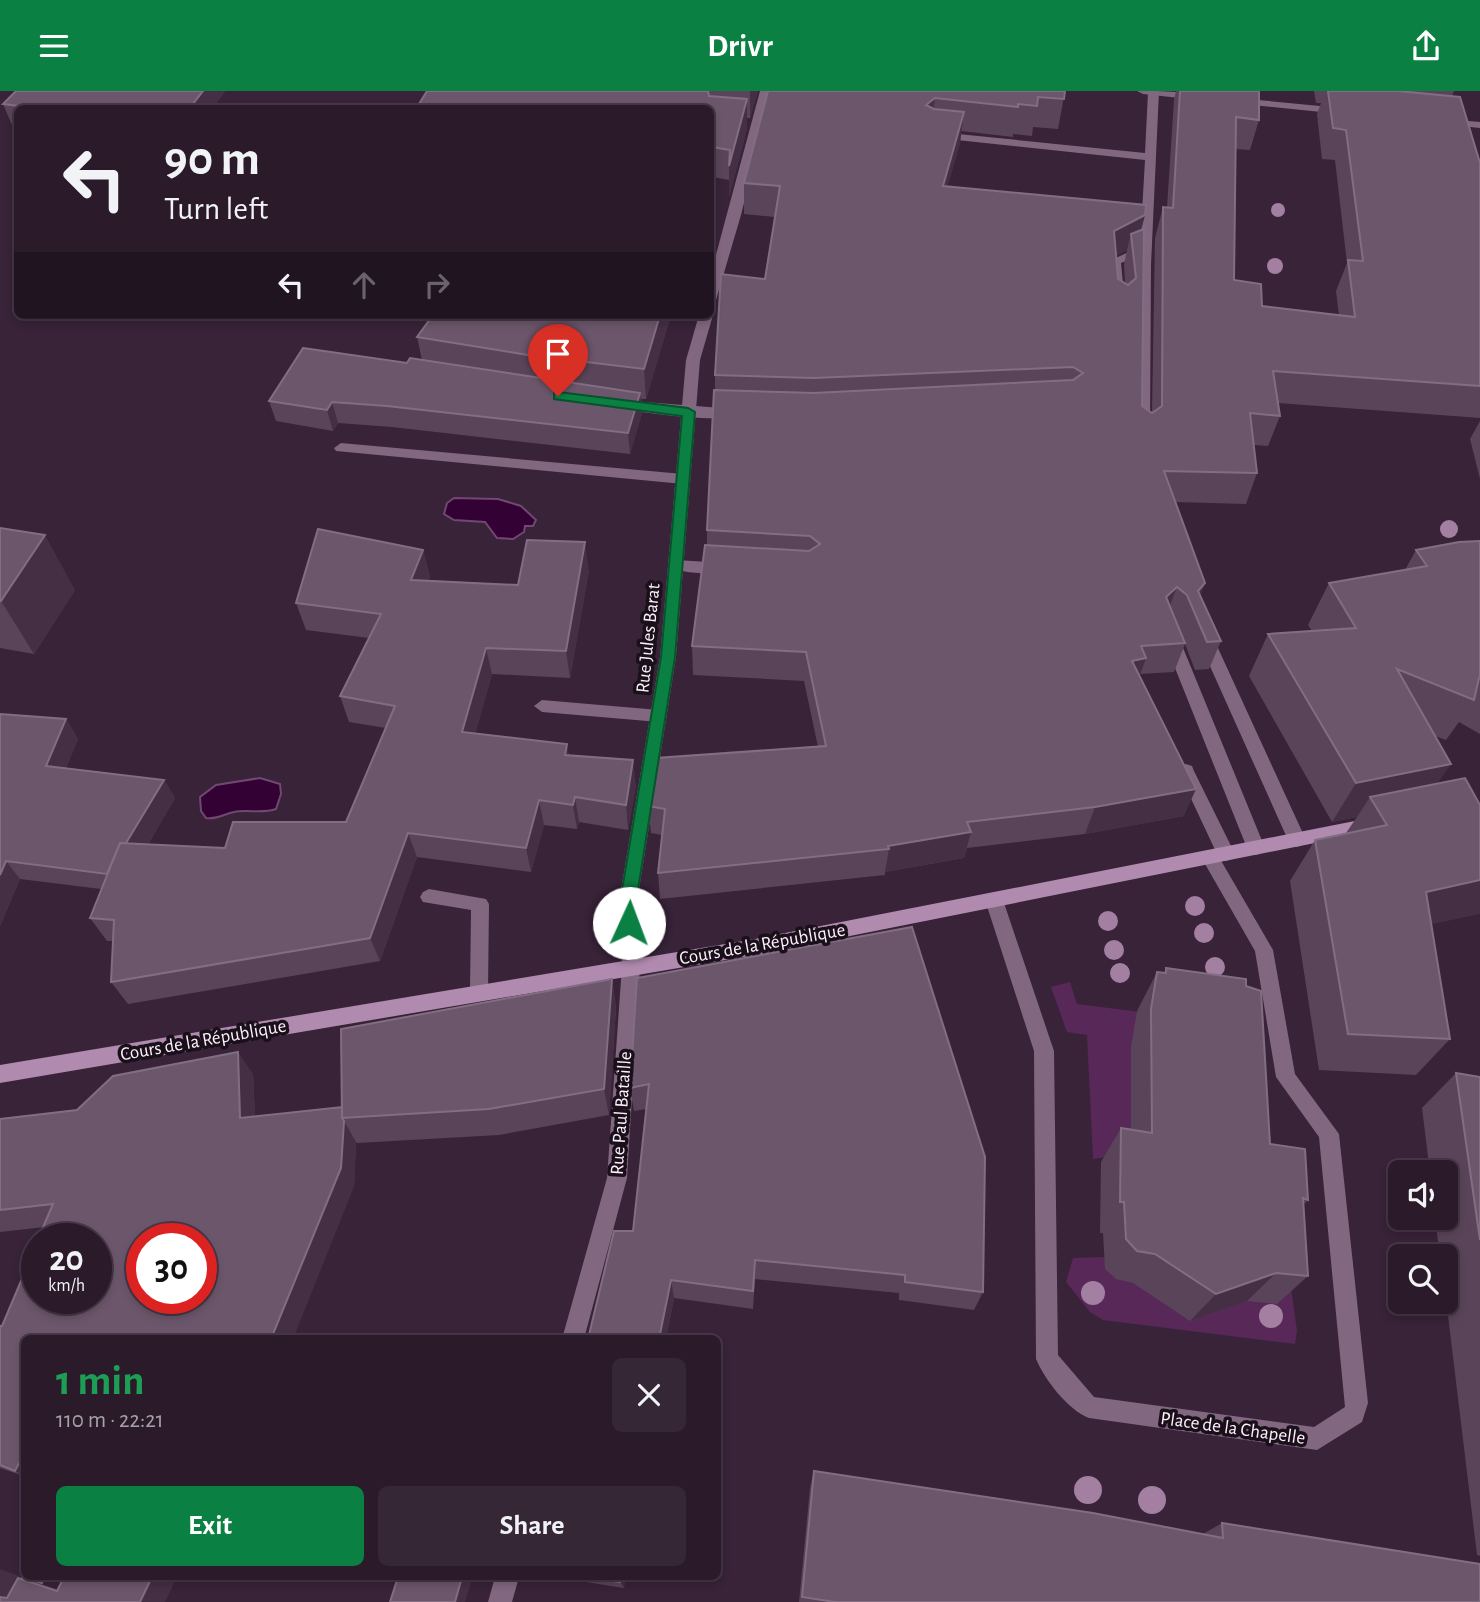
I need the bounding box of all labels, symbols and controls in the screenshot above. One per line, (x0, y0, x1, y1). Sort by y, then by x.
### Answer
icon: menu (35, 27, 73, 65)
icon: share (1407, 27, 1445, 65)
text: Drivr (707, 30, 773, 62)
icon: left (49, 133, 140, 224)
text: 90 m (164, 135, 260, 184)
text: Turn left (164, 193, 268, 225)
icon: left (272, 266, 310, 304)
icon: ahead (345, 266, 383, 304)
icon: right (418, 266, 456, 304)
pin (528, 324, 588, 396)
icon: arrive (539, 335, 577, 373)
street label: Rue Jules Barat (633, 582, 664, 694)
position arrow (592, 886, 666, 960)
street label: Cours de la République (678, 921, 847, 968)
street label: Cours de la République (119, 1017, 288, 1064)
street label: Rue Paul Bataille (608, 1051, 635, 1176)
map controls (1388, 1160, 1458, 1314)
button: sound (1388, 1160, 1458, 1230)
speed limit sign: 30 (126, 1223, 217, 1314)
text: 20 (49, 1242, 84, 1277)
button: search (1388, 1244, 1458, 1314)
text: km/h (48, 1277, 85, 1295)
button: close (612, 1358, 686, 1432)
text: 1 min (56, 1360, 145, 1402)
text: 110 m · 22:21 (56, 1409, 164, 1432)
street label: Place de la Chapelle (1159, 1409, 1306, 1448)
button: Exit (56, 1486, 364, 1566)
button: Share (378, 1486, 686, 1566)

